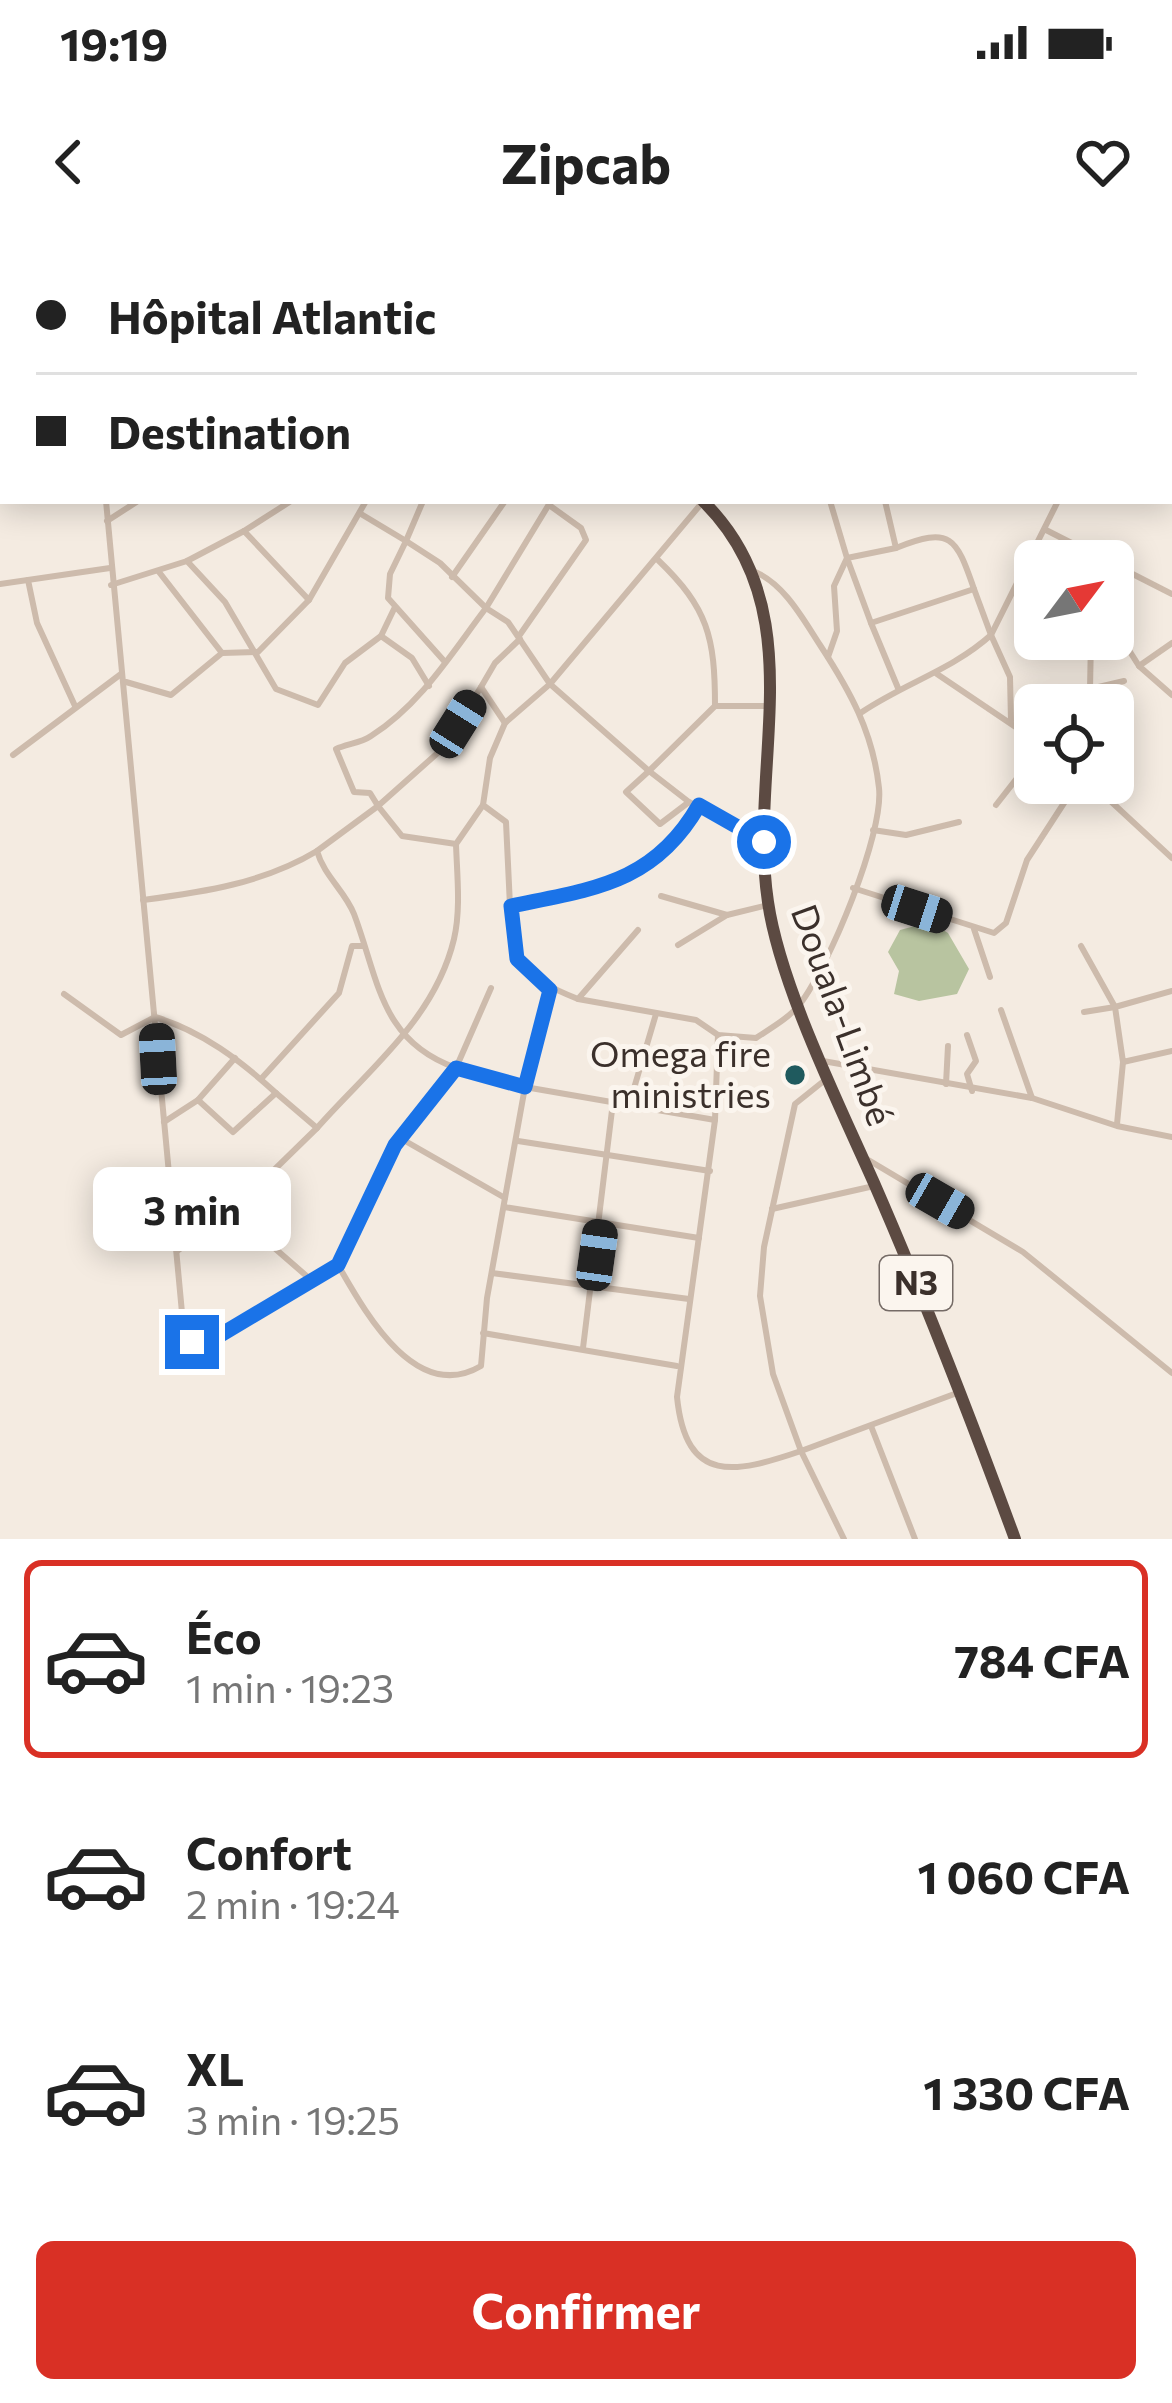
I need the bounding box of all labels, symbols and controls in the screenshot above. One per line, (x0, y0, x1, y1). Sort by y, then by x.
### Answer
text: 19:19 (60, 15, 168, 70)
icon: back (36, 129, 102, 195)
text: Zipcab (501, 129, 671, 195)
icon: heart (1070, 129, 1136, 195)
text: Hôpital Atlantic (108, 288, 436, 343)
text: Destination (108, 403, 351, 458)
north arrow (1014, 540, 1134, 660)
map controls (1014, 540, 1134, 804)
car (424, 684, 492, 764)
button: locate (1014, 684, 1134, 804)
route start (737, 815, 791, 869)
car (877, 881, 957, 937)
street label: Douala-Limbé (784, 898, 904, 1131)
car (138, 1022, 178, 1096)
place label: Omega fire ministries (590, 1030, 771, 1115)
marker: Omega fire ministries (782, 1062, 808, 1088)
car (900, 1167, 980, 1235)
callout: 3 min (93, 1168, 291, 1252)
text: 3 min (143, 1185, 241, 1233)
car (574, 1217, 620, 1293)
road number: N3 (880, 1256, 952, 1310)
route end (165, 1315, 219, 1369)
icon: car (42, 1605, 150, 1713)
text: Éco (186, 1608, 262, 1663)
text: 784 CFA (954, 1632, 1130, 1687)
text: 1 min · 19:23 (186, 1663, 394, 1711)
icon: car (42, 1821, 150, 1929)
text: Confort (186, 1824, 352, 1879)
text: 1 060 CFA (918, 1848, 1130, 1903)
text: 2 min · 19:24 (186, 1879, 400, 1927)
icon: car (42, 2037, 150, 2145)
text: XL (186, 2040, 244, 2095)
text: 1 330 CFA (923, 2064, 1130, 2119)
text: 3 min · 19:25 (186, 2095, 400, 2143)
button: Confirmer (36, 2241, 1136, 2379)

